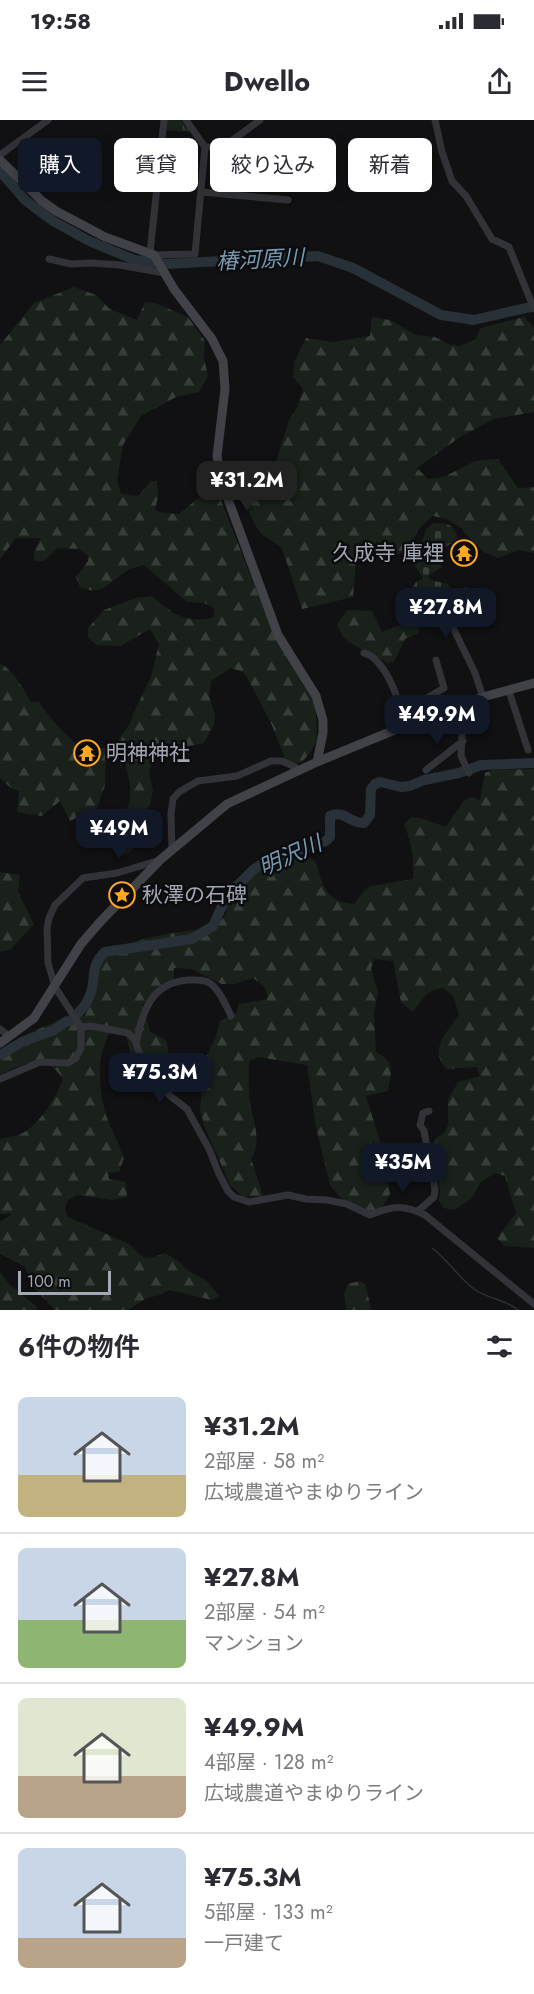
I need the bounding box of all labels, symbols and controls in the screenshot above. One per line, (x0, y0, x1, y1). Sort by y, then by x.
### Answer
text: 19:58 (30, 5, 91, 37)
text: Dwello (224, 62, 310, 101)
icon: menu (18, 65, 51, 98)
icon: share (483, 65, 516, 98)
chip: 購入 (18, 138, 102, 192)
chip: 賃貸 (114, 138, 198, 192)
chip: 絞り込み (210, 138, 336, 192)
chip: 新着 (348, 138, 432, 192)
water label: 椿河原川 (215, 241, 307, 277)
pin: ¥31.2M (198, 461, 296, 512)
text: ¥31.2M (210, 466, 284, 495)
place label: 久成寺 庫裡 (333, 538, 444, 568)
temple icon: 久成寺 庫裡 (449, 538, 479, 568)
pin: ¥27.8M (397, 588, 495, 639)
text: ¥27.8M (409, 593, 483, 622)
pin: ¥49.9M (388, 695, 486, 746)
text: ¥49.9M (399, 700, 475, 729)
temple icon: 明神神社 (72, 738, 102, 768)
place label: 明神神社 (106, 738, 190, 768)
pin: ¥49M (83, 809, 155, 860)
text: ¥49M (90, 814, 148, 843)
water label: 明沢川 (253, 826, 328, 883)
place icon: 秋澤の石碑 (107, 880, 137, 910)
place label: 秋澤の石碑 (142, 880, 247, 910)
pin: ¥75.3M (111, 1053, 209, 1104)
text: ¥75.3M (122, 1058, 198, 1087)
pin: ¥35M (367, 1143, 439, 1194)
text: ¥35M (375, 1148, 431, 1177)
scale bar (18, 1268, 111, 1296)
text: 100 m (27, 1270, 71, 1293)
text: 6件の物件 (18, 1328, 139, 1366)
icon: filters (483, 1330, 516, 1363)
text: ¥31.2M (204, 1407, 299, 1445)
icon: home (66, 1421, 138, 1493)
text: 2部屋 · 58 m² (204, 1447, 324, 1476)
text: 広域農道やまゆりライン (204, 1478, 424, 1507)
text: ¥27.8M (204, 1558, 299, 1596)
icon: home (66, 1572, 138, 1644)
text: 2部屋 · 54 m² (204, 1598, 325, 1627)
text: マンション (204, 1629, 304, 1658)
text: ¥49.9M (204, 1708, 304, 1746)
icon: home (66, 1722, 138, 1794)
text: 4部屋 · 128 m² (204, 1748, 333, 1777)
text: 広域農道やまゆりライン (204, 1779, 424, 1808)
text: ¥75.3M (204, 1858, 302, 1896)
icon: home (66, 1872, 138, 1944)
text: 5部屋 · 133 m² (204, 1898, 333, 1927)
text: 一戸建て (204, 1929, 284, 1958)

